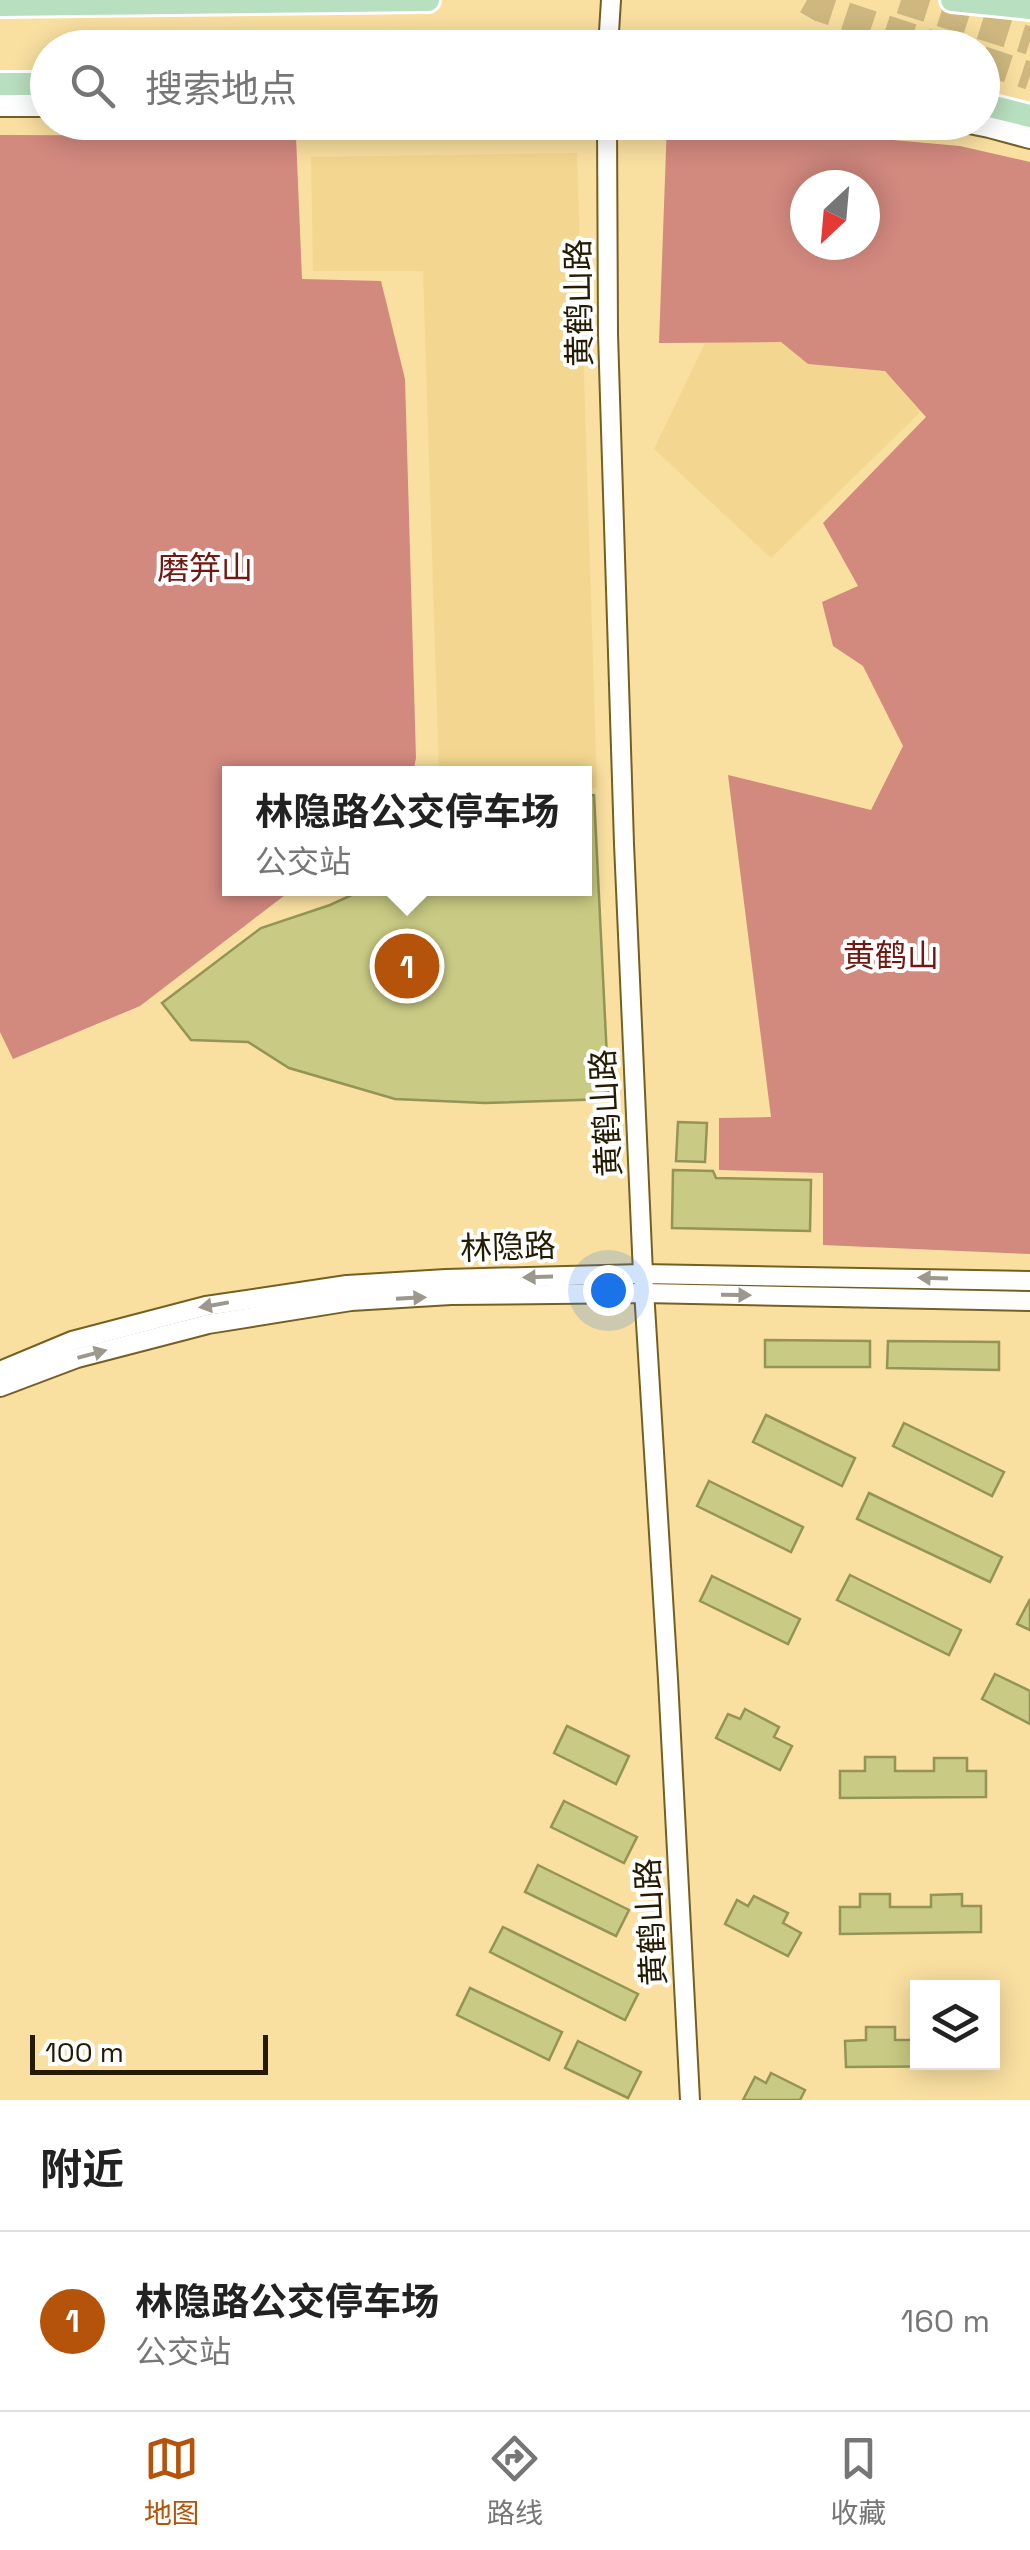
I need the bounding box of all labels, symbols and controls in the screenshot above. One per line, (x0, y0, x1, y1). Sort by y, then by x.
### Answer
search box (30, 30, 1000, 140)
icon: search (65, 58, 120, 113)
text: 搜索地点 (145, 65, 297, 113)
north arrow (790, 170, 880, 260)
street label: 黄鹤山路 (558, 239, 600, 367)
park label: 磨笄山 (157, 548, 253, 588)
popup (222, 766, 592, 896)
text: 林隐路公交停车场 (255, 788, 559, 836)
text: 公交站 (255, 842, 351, 882)
pin: 1 (374, 928, 440, 1004)
park label: 黄鹤山 (843, 936, 939, 976)
street label: 黄鹤山路 (583, 1048, 629, 1178)
street label: 林隐路 (459, 1225, 557, 1269)
your location (583, 1265, 634, 1316)
one-way arrow (521, 1269, 553, 1285)
one-way arrow (916, 1270, 948, 1286)
one-way arrow (720, 1287, 752, 1303)
one-way arrow (396, 1290, 428, 1306)
one-way arrow (198, 1298, 230, 1313)
one-way arrow (77, 1346, 108, 1362)
street label: 黄鹤山路 (628, 1857, 674, 1987)
map controls (910, 1980, 1000, 2070)
button: layers (910, 1980, 1000, 2070)
scale bar (30, 2030, 268, 2074)
text: 100 m (45, 2034, 124, 2070)
text: 附近 (40, 2143, 124, 2196)
text: 林隐路公交停车场 (135, 2278, 439, 2326)
text: 1 (65, 2301, 80, 2341)
text: 160 m (901, 2301, 990, 2341)
text: 公交站 (135, 2332, 231, 2372)
tab: 地图 (144, 2431, 200, 2531)
tab: 路线 (487, 2431, 543, 2531)
tab: 收藏 (830, 2431, 886, 2531)

